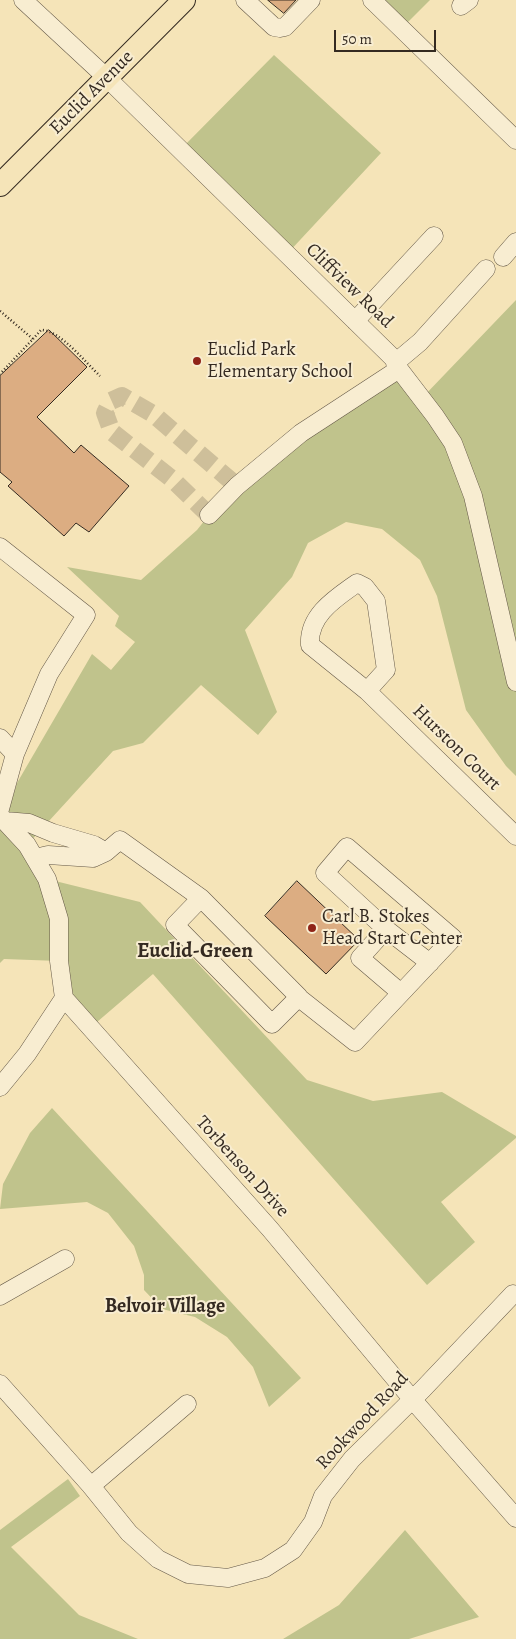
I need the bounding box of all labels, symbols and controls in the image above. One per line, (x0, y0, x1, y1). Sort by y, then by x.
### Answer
scale bar (336, 20, 438, 52)
text: 50 m (342, 29, 372, 49)
street label: Euclid Avenue (45, 46, 139, 140)
street label: Cliffview Road (300, 239, 398, 333)
place label: Euclid Park Elementary School (207, 339, 352, 383)
marker: Euclid Park Elementary School (191, 355, 203, 367)
street label: Hurston Court (407, 700, 505, 796)
place label: Carl B. Stokes Head Start Center (322, 906, 462, 950)
marker: Carl B. Stokes Head Start Center (306, 922, 318, 934)
district label: Euclid-Green (137, 939, 253, 965)
street label: Torbenson Drive (191, 1112, 293, 1222)
district label: Belvoir Village (105, 1295, 225, 1319)
street label: Rookwood Road (312, 1368, 414, 1474)

